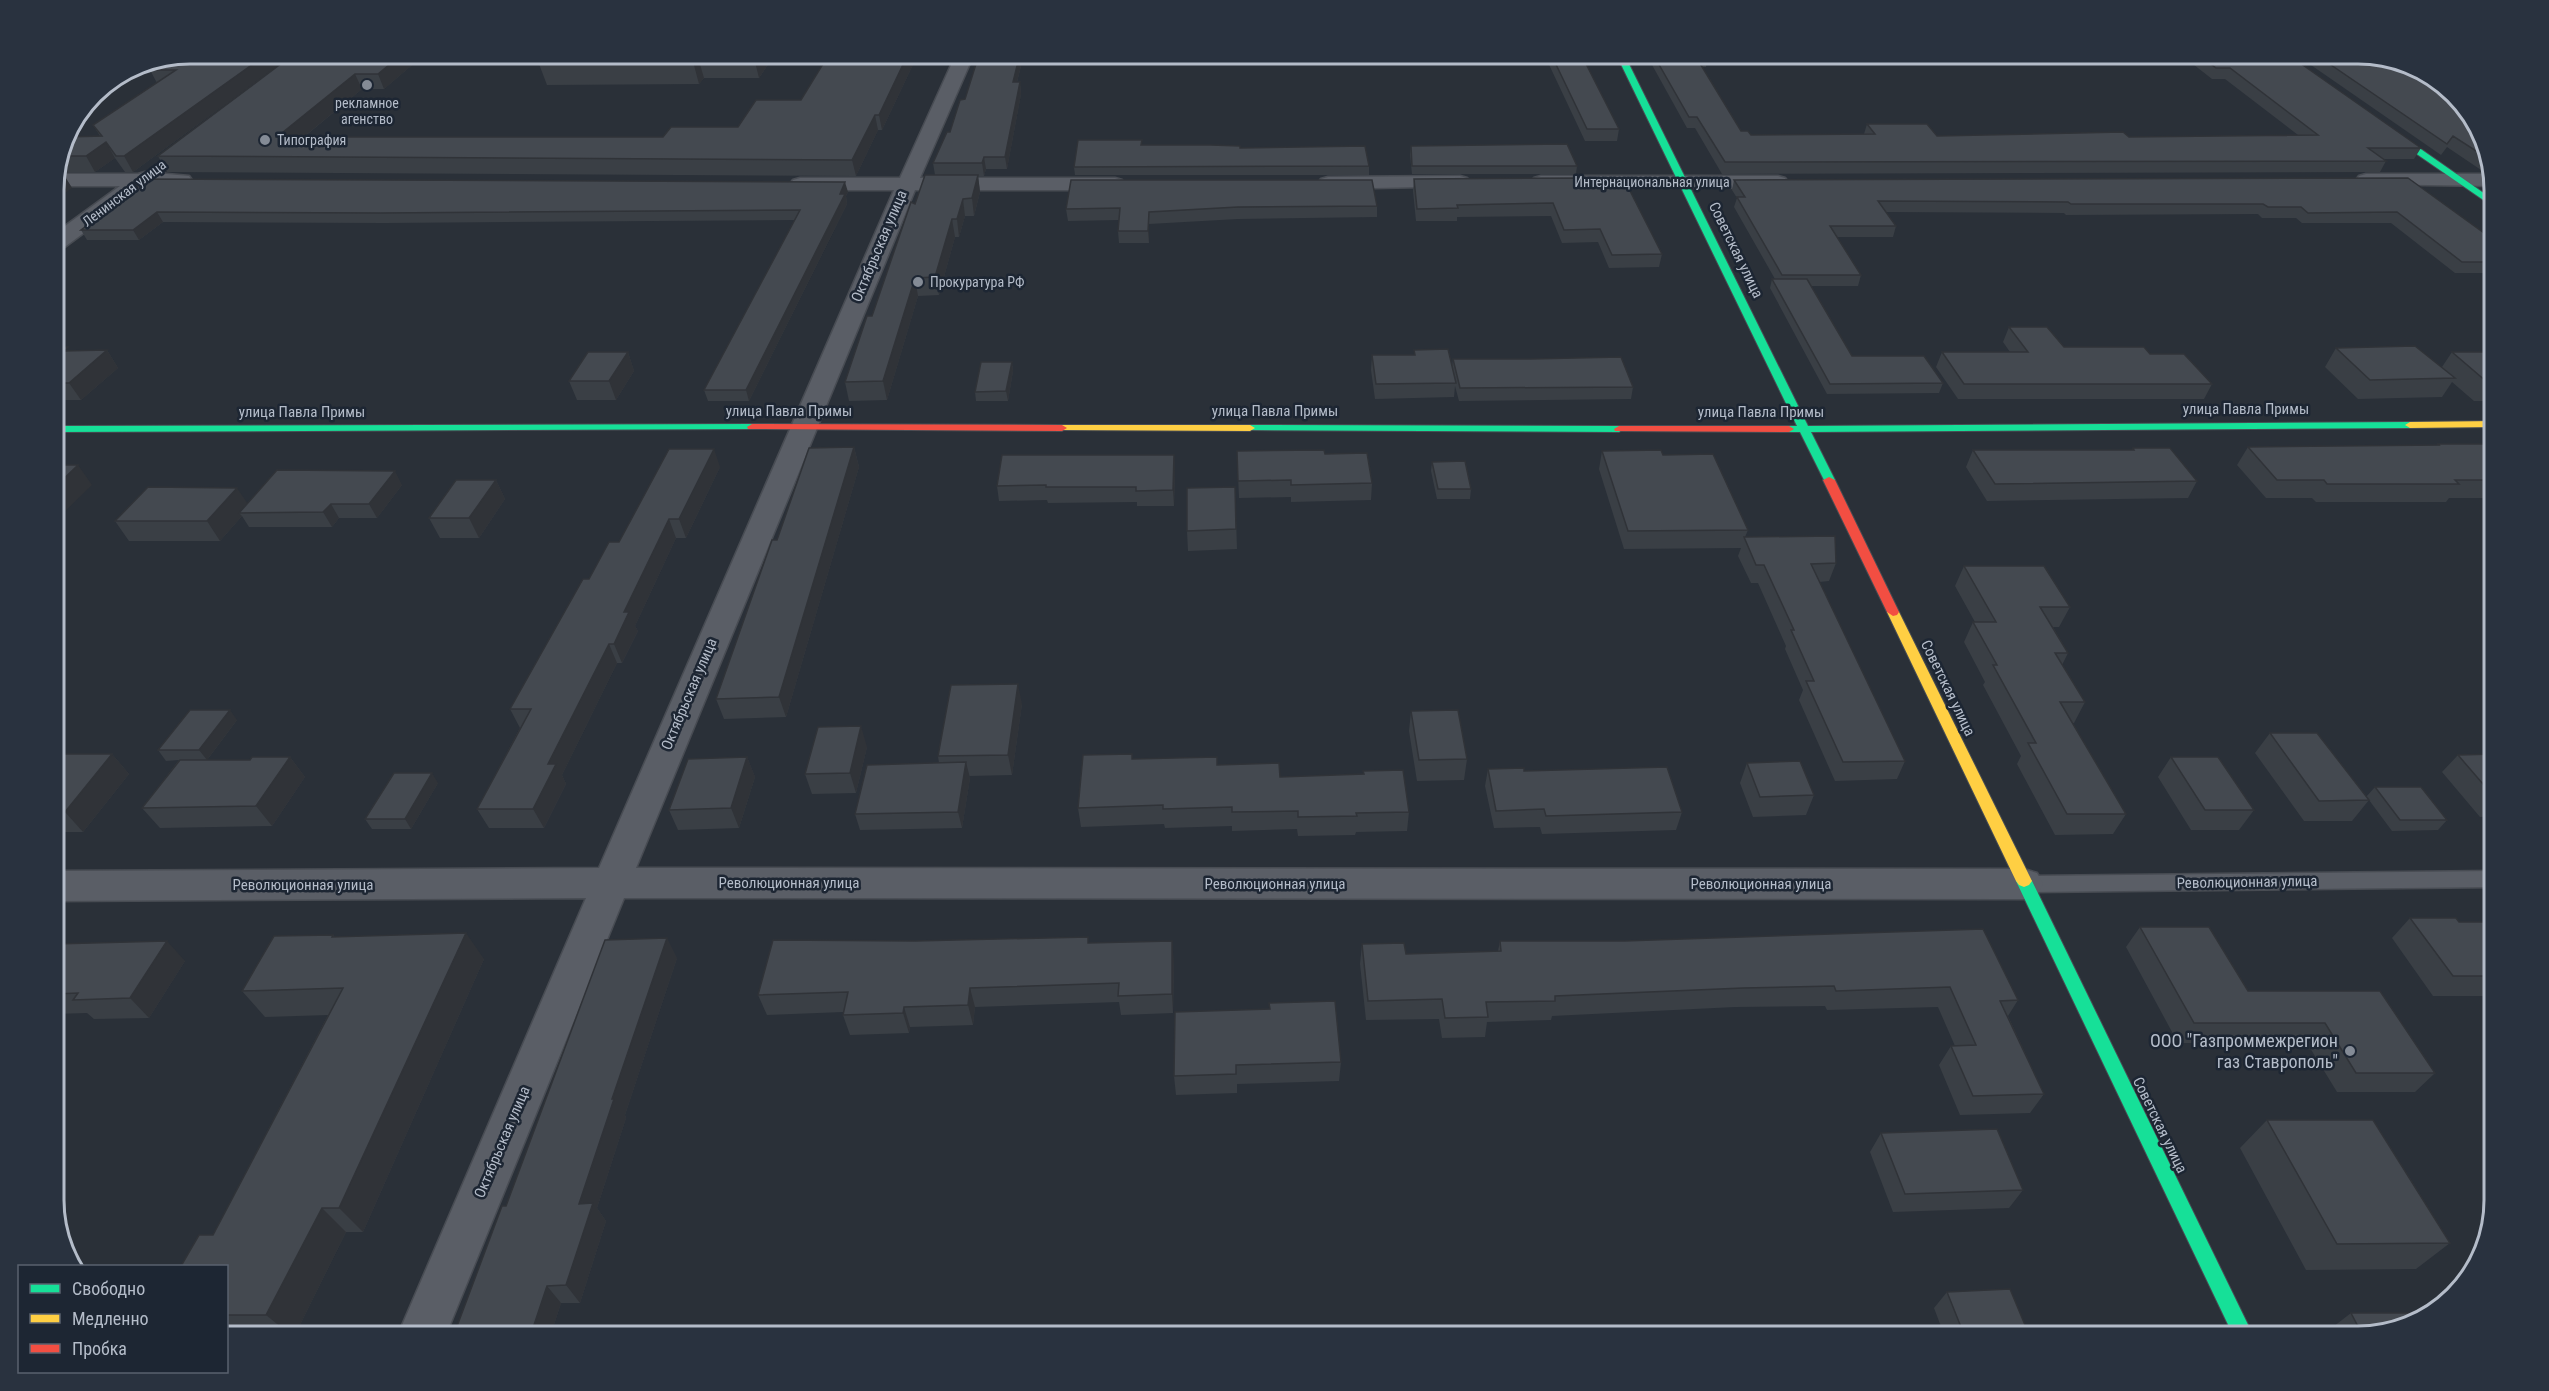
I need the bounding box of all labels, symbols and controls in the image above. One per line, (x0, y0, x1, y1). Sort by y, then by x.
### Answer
marker: рекламное агенство (360, 78, 374, 92)
place label: рекламное агенство (335, 95, 399, 127)
place label: Типография (277, 132, 346, 148)
marker: Типография (258, 133, 272, 147)
street label: Ленинская улица (79, 156, 169, 230)
street label: Интернациональная улица (1574, 174, 1730, 190)
street label: Октябрьская улица (847, 187, 911, 305)
street label: Советская улица (1705, 199, 1767, 301)
place label: Прокуратура РФ (930, 274, 1025, 290)
marker: Прокуратура РФ (911, 275, 925, 289)
street label: улица Павла Примы (2183, 400, 2309, 418)
street label: улица Павла Примы (726, 402, 852, 420)
street label: улица Павла Примы (1212, 402, 1338, 420)
street label: улица Павла Примы (239, 403, 365, 421)
street label: улица Павла Примы (1698, 403, 1824, 421)
street label: Октябрьская улица (657, 635, 721, 753)
street label: Советская улица (1917, 637, 1979, 739)
street label: Революционная улица (2176, 872, 2318, 892)
street label: Революционная улица (719, 874, 859, 892)
street label: Революционная улица (1205, 875, 1345, 893)
street label: Революционная улица (1691, 875, 1831, 893)
street label: Революционная улица (233, 876, 373, 894)
place label: ООО "Газпроммежрегион газ Ставрополь" (2150, 1030, 2338, 1072)
marker: ООО "Газпроммежрегион газ Ставрополь" (2343, 1044, 2357, 1058)
street label: Советская улица (2129, 1074, 2191, 1176)
street label: Октябрьская улица (470, 1083, 534, 1201)
legend (18, 1265, 228, 1373)
text: Свободно (72, 1278, 145, 1299)
text: Медленно (72, 1308, 149, 1329)
text: Пробка (72, 1338, 127, 1359)

